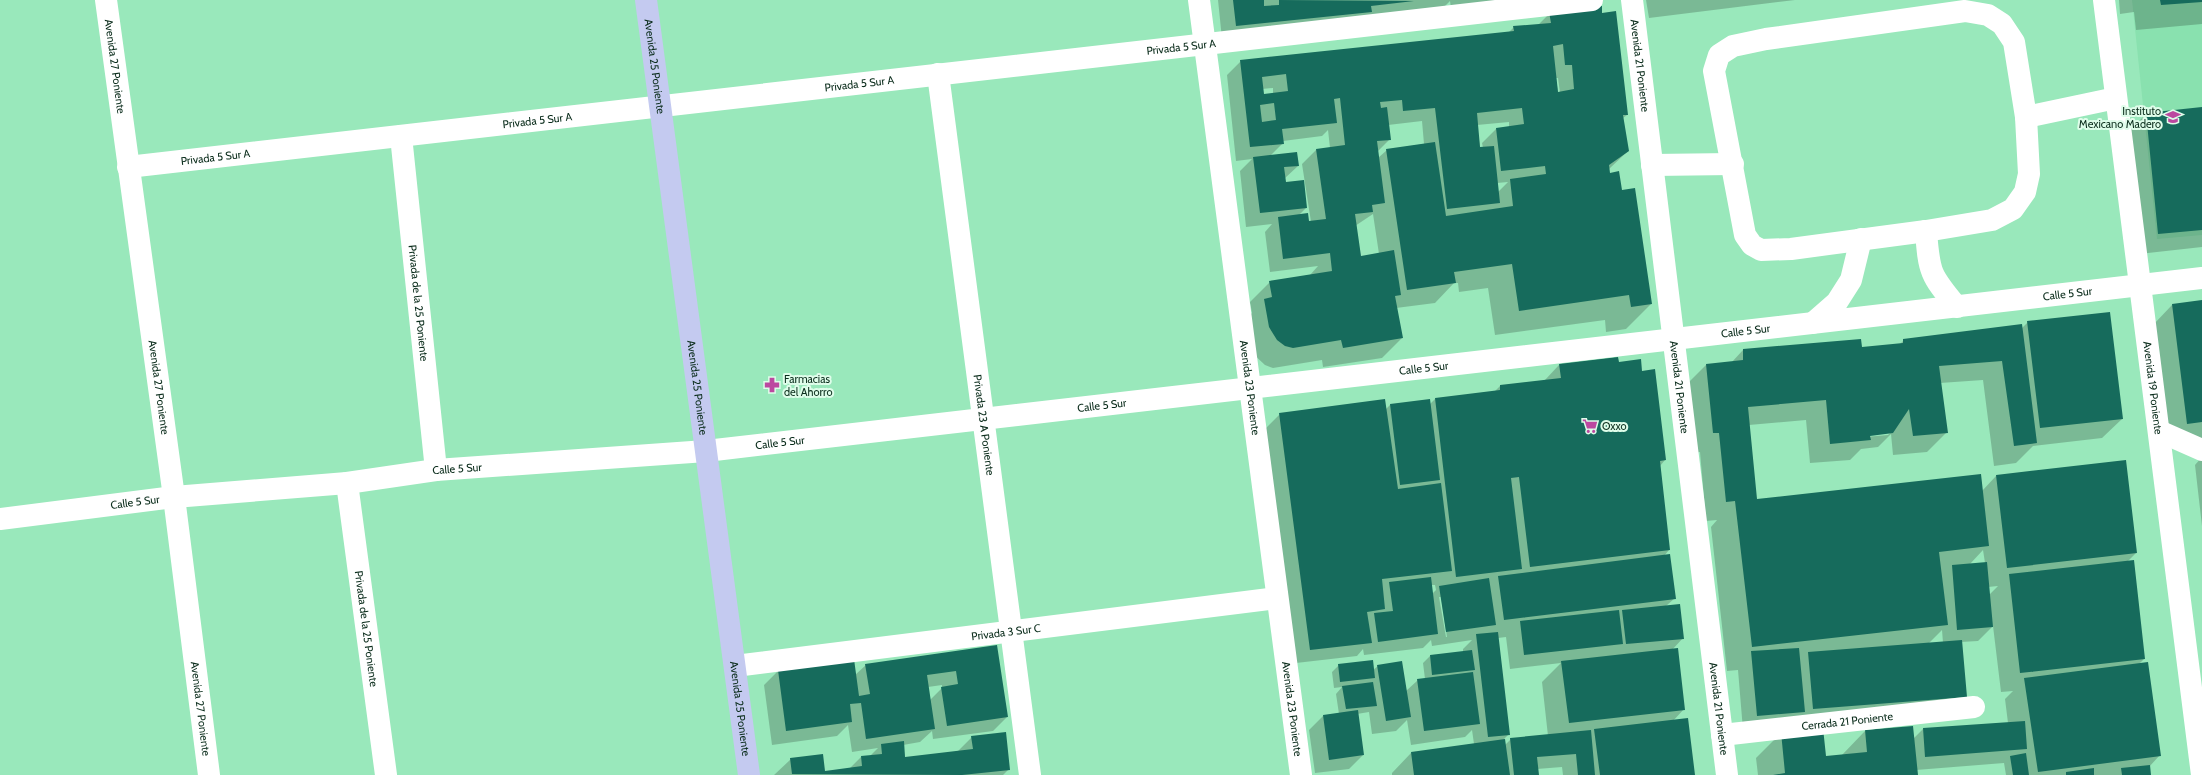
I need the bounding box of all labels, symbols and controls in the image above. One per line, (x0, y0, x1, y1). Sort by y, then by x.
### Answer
street label: Avenida 27 Poniente (102, 18, 129, 115)
street label: Avenida 25 Poniente (642, 18, 668, 115)
street label: Avenida 21 Poniente (1627, 18, 1653, 113)
street label: Privada 5 Sur A (1146, 36, 1217, 58)
street label: Privada 5 Sur A (824, 73, 895, 94)
place label: Instituto Mexicano Madero (2079, 104, 2161, 131)
school or university icon: Instituto Mexicano Madero (2164, 108, 2182, 126)
street label: Privada 5 Sur A (502, 109, 573, 131)
street label: Privada 5 Sur A (180, 146, 251, 168)
street label: Privada de la 25 Poniente (405, 244, 432, 362)
street label: Calle 5 Sur (2042, 284, 2093, 303)
street label: Calle 5 Sur (1720, 321, 1771, 341)
street label: Avenida 27 Poniente (146, 339, 172, 436)
street label: Avenida 25 Poniente (684, 339, 711, 436)
street label: Avenida 23 Poniente (1237, 339, 1263, 436)
street label: Avenida 21 Poniente (1667, 340, 1692, 435)
street label: Avenida 19 Poniente (2140, 340, 2166, 436)
street label: Calle 5 Sur (1398, 358, 1450, 378)
place label: Farmacias del Ahorro (784, 372, 832, 399)
street label: Privada 23 A Poniente (971, 374, 998, 477)
pharmacy icon: Farmacias del Ahorro (763, 376, 781, 394)
street label: Calle 5 Sur (1076, 395, 1128, 415)
supermarket icon: Oxxo (1581, 417, 1599, 435)
place label: Oxxo (1602, 419, 1627, 433)
street label: Calle 5 Sur (755, 433, 806, 452)
street label: Calle 5 Sur (431, 460, 483, 477)
street label: Calle 5 Sur (110, 492, 161, 512)
street label: Privada de la 25 Poniente (352, 570, 381, 688)
street label: Privada 3 Sur C (970, 621, 1042, 643)
street label: Avenida 25 Poniente (727, 660, 753, 757)
street label: Avenida 27 Poniente (188, 661, 214, 757)
street label: Avenida 23 Poniente (1279, 661, 1306, 758)
street label: Avenida 21 Poniente (1706, 662, 1732, 756)
street label: Cerrada 21 Poniente (1801, 709, 1894, 733)

